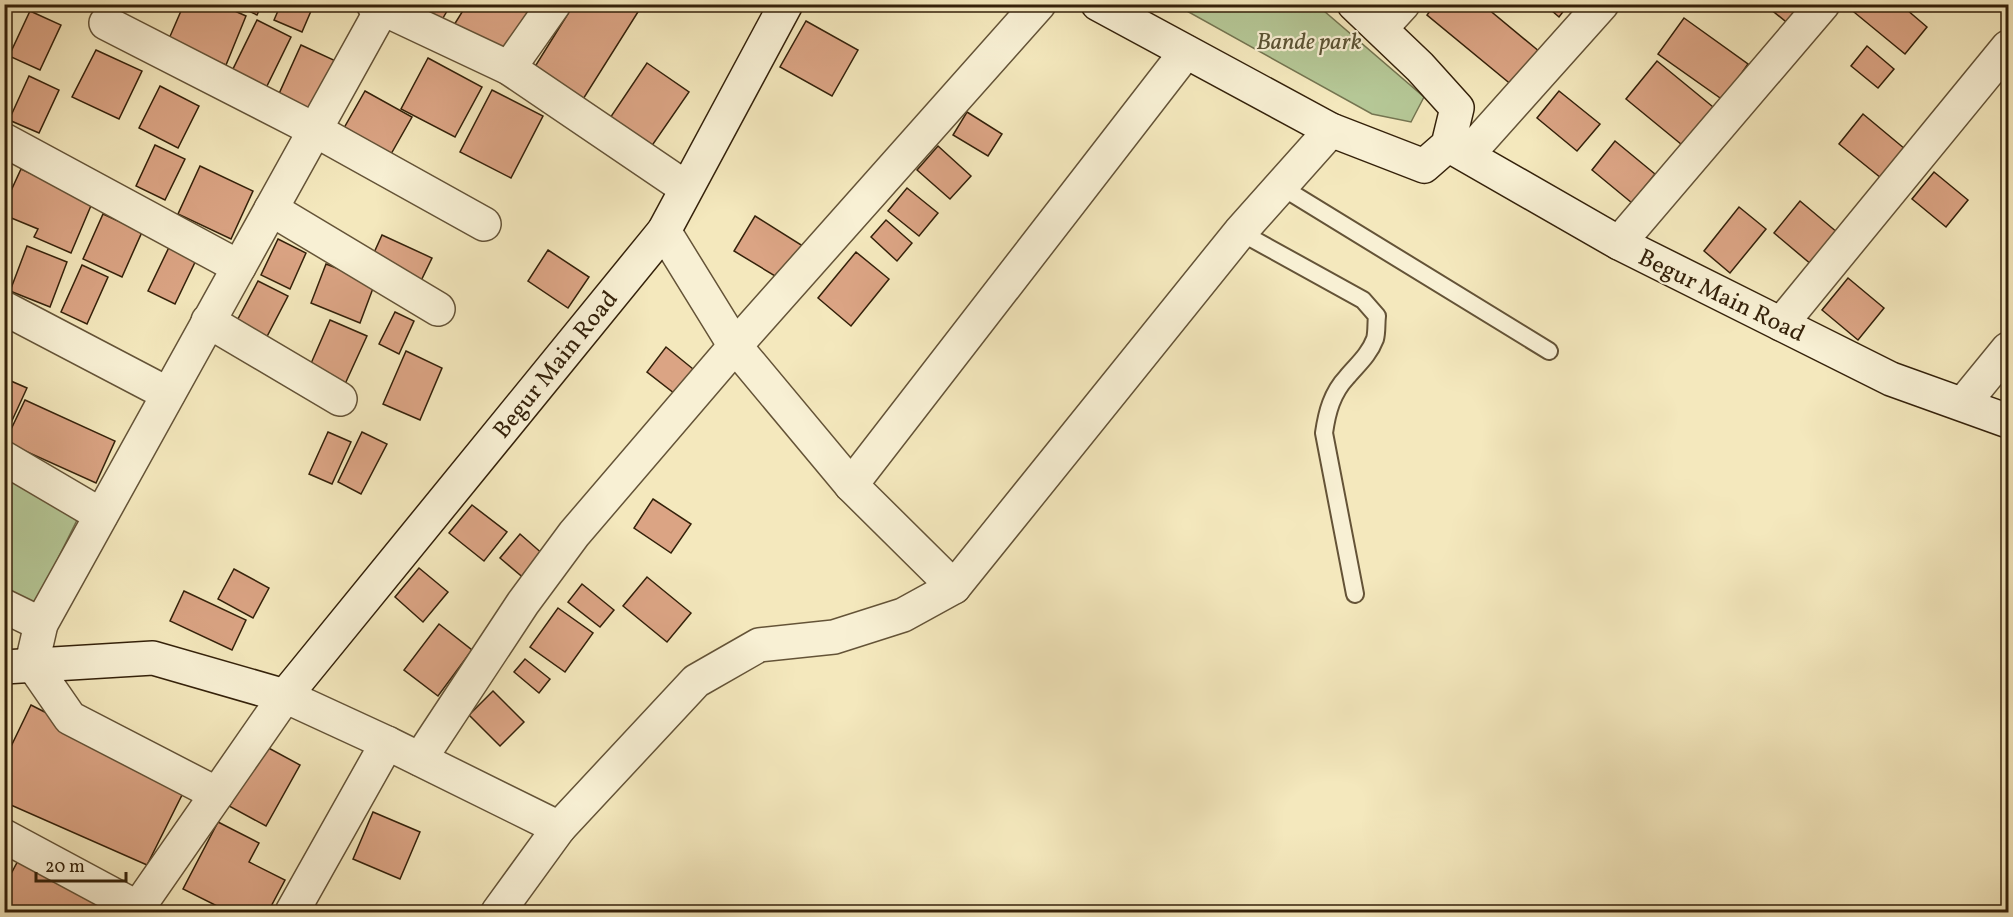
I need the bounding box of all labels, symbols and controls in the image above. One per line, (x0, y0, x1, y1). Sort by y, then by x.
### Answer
park label: Bande park (1256, 26, 1362, 60)
street label: Begur Main Road (1632, 242, 1810, 352)
street label: Begur Main Road (486, 284, 627, 447)
scale bar (36, 845, 126, 883)
text: 20 m (45, 855, 85, 880)

